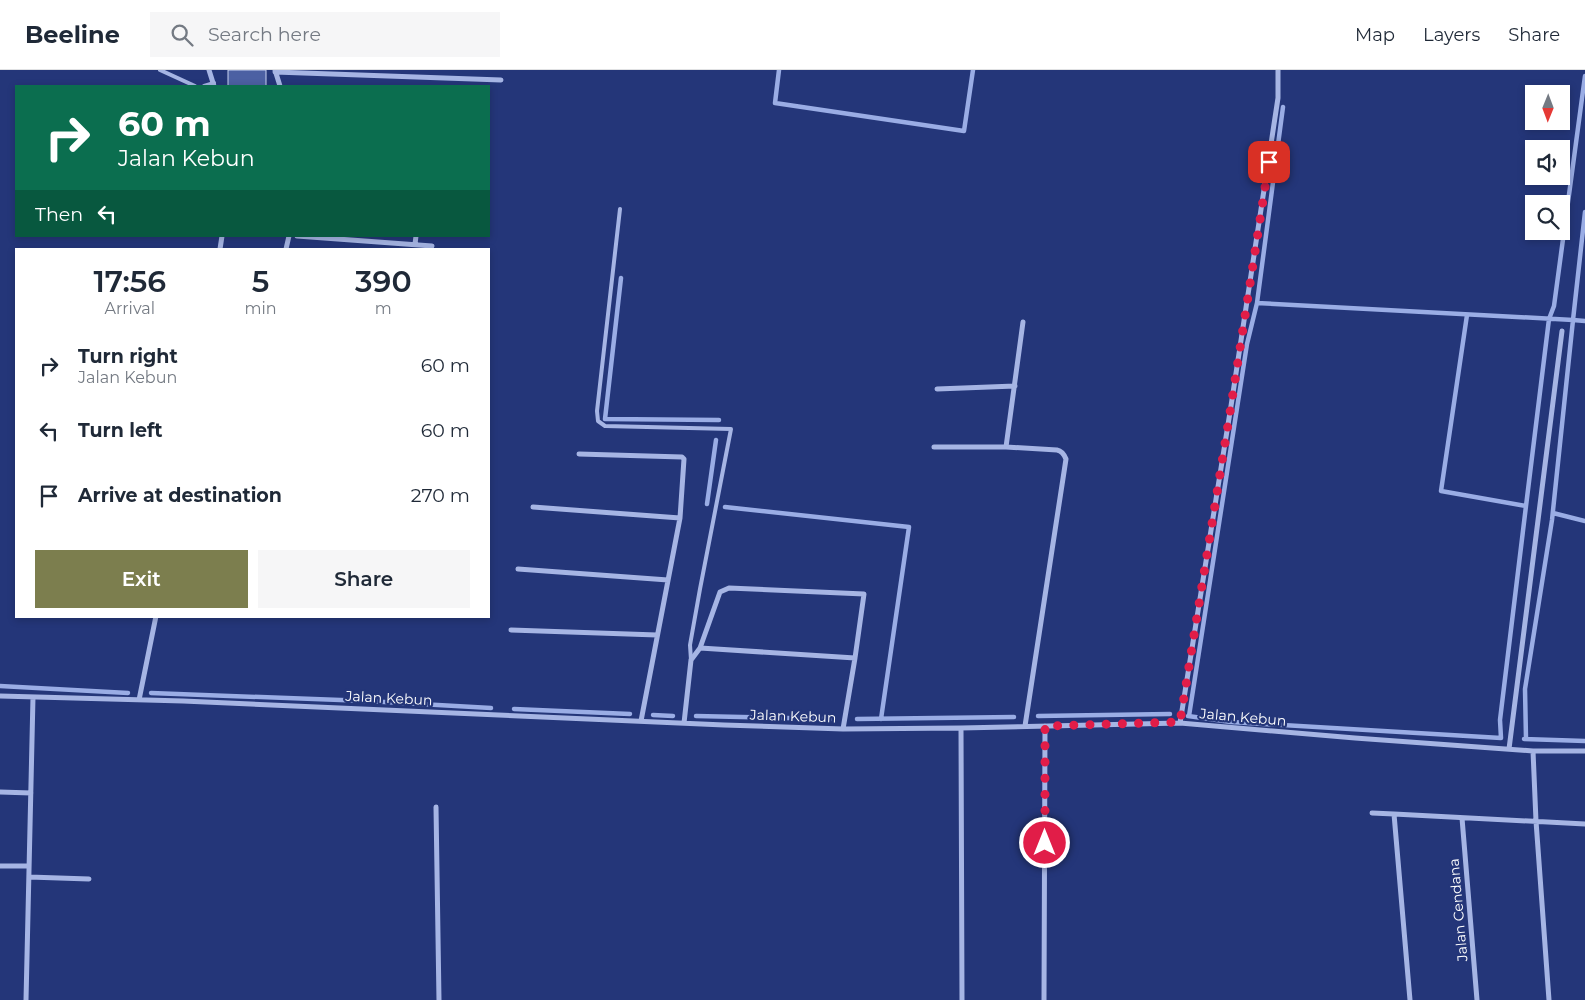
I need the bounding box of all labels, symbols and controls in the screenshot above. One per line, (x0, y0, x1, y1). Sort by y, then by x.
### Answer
search box (150, 12, 500, 57)
text: Beeline (25, 20, 120, 49)
icon: search (168, 21, 196, 49)
text: Search here (208, 23, 321, 46)
text: Map (1355, 24, 1395, 46)
text: Layers (1423, 24, 1480, 46)
text: Share (1508, 24, 1560, 46)
north arrow (1525, 85, 1570, 130)
map controls (1525, 85, 1570, 240)
text: 60 m (118, 102, 211, 145)
icon: right (35, 105, 100, 170)
button: sound (1525, 140, 1570, 185)
pin (1248, 141, 1290, 183)
text: Jalan Kebun (118, 145, 255, 172)
icon: arrive (1255, 148, 1283, 176)
button: search (1525, 195, 1570, 240)
icon: left (93, 200, 121, 228)
text: Then (35, 203, 83, 226)
text: 17:56 (93, 263, 166, 300)
text: 5 (252, 263, 269, 300)
text: 390 (355, 263, 412, 300)
text: Arrival (105, 299, 155, 318)
text: min (245, 299, 277, 318)
text: m (375, 299, 392, 318)
text: Turn right (78, 345, 178, 368)
icon: right (35, 352, 63, 380)
text: 60 m (421, 354, 470, 377)
text: Jalan Kebun (78, 368, 177, 387)
icon: left (35, 417, 63, 445)
text: Turn left (78, 419, 163, 442)
text: 60 m (421, 419, 470, 442)
icon: arrive (35, 482, 63, 510)
text: Arrive at destination (78, 484, 282, 507)
text: 270 m (411, 484, 470, 507)
button: Exit (35, 550, 248, 608)
button: Share (258, 550, 470, 608)
street label: Jalan Kebun (344, 687, 433, 709)
street label: Jalan Kebun (1198, 704, 1287, 730)
street label: Jalan Kebun (748, 705, 837, 727)
position arrow (1018, 816, 1070, 868)
street label: Jalan Cendana (1445, 858, 1472, 963)

